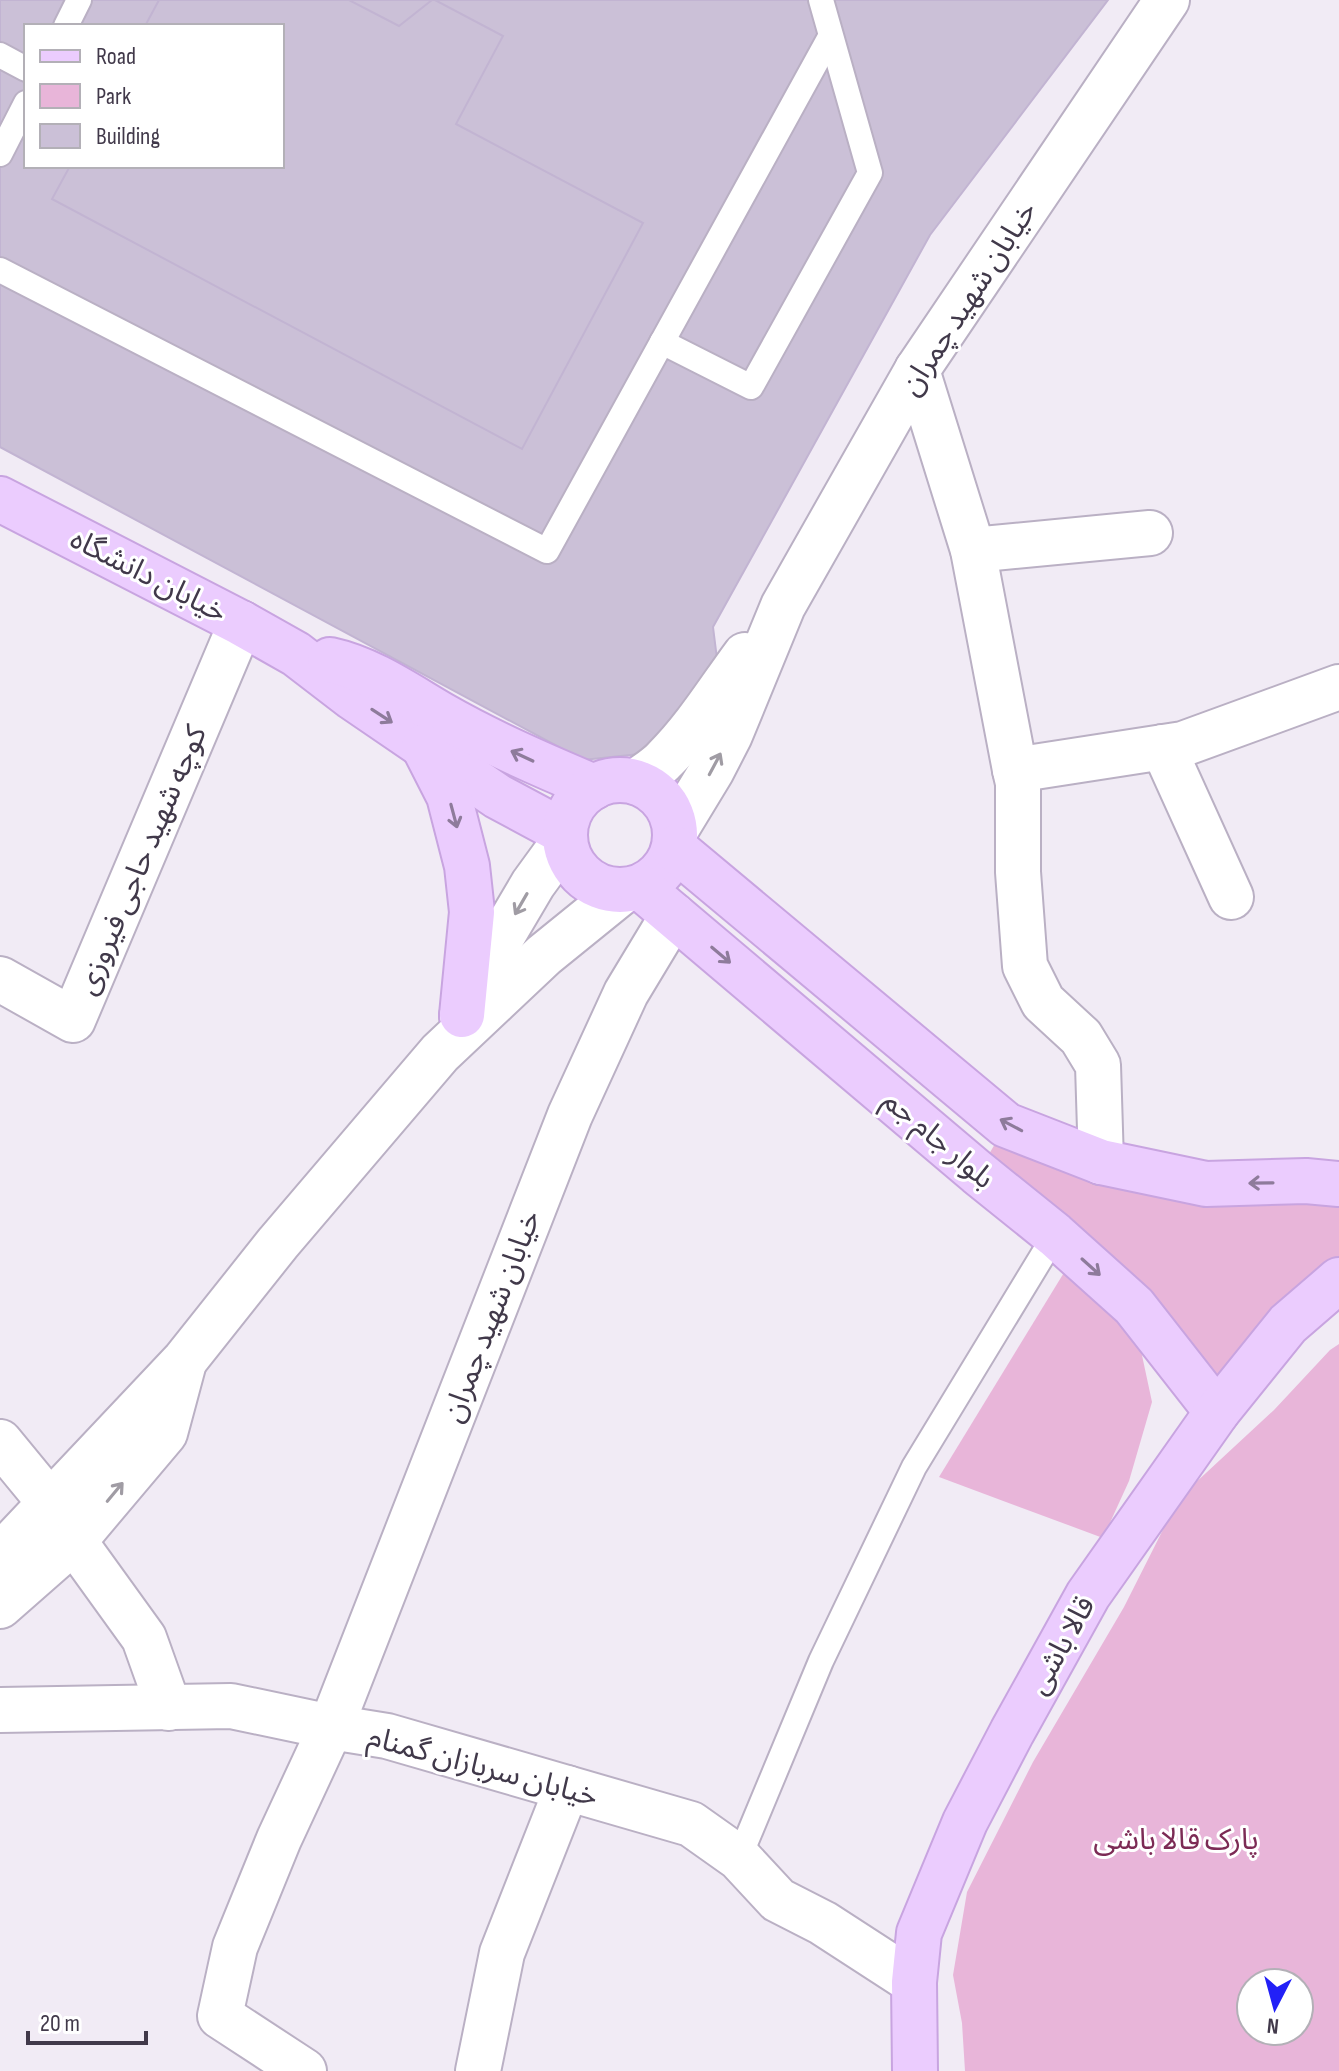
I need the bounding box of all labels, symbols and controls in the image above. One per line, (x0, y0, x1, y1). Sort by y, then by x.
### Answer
legend (24, 24, 284, 168)
text: Road (96, 42, 136, 71)
text: Park (96, 82, 131, 111)
text: Building (96, 122, 160, 151)
street label: خیابان شهید چمران (893, 195, 1045, 402)
street label: خیابان دانشگاه (64, 521, 233, 631)
one-way arrow (370, 709, 393, 725)
street label: کوچه شهید حاجی فیروزی (69, 720, 215, 1000)
one-way arrow (511, 748, 535, 763)
one-way arrow (708, 752, 723, 776)
one-way arrow (447, 802, 462, 828)
one-way arrow (513, 892, 529, 915)
one-way arrow (710, 946, 731, 964)
street label: بلوار جام جم (873, 1083, 1001, 1200)
one-way arrow (1000, 1117, 1023, 1132)
one-way arrow (1248, 1175, 1275, 1190)
street label: خیابان شهید چمران (435, 1205, 549, 1427)
one-way arrow (1081, 1258, 1101, 1276)
one-way arrow (106, 1483, 124, 1503)
street label: قالا باشی (1020, 1590, 1104, 1701)
street label: خیابان سربازان گمنام (363, 1719, 602, 1818)
park label: پارک قالا باشی (1093, 1822, 1259, 1858)
north arrow (1235, 1967, 1315, 2047)
scale bar (28, 1995, 146, 2045)
text: 20 m (40, 2009, 80, 2038)
text: N (1266, 2011, 1280, 2039)

